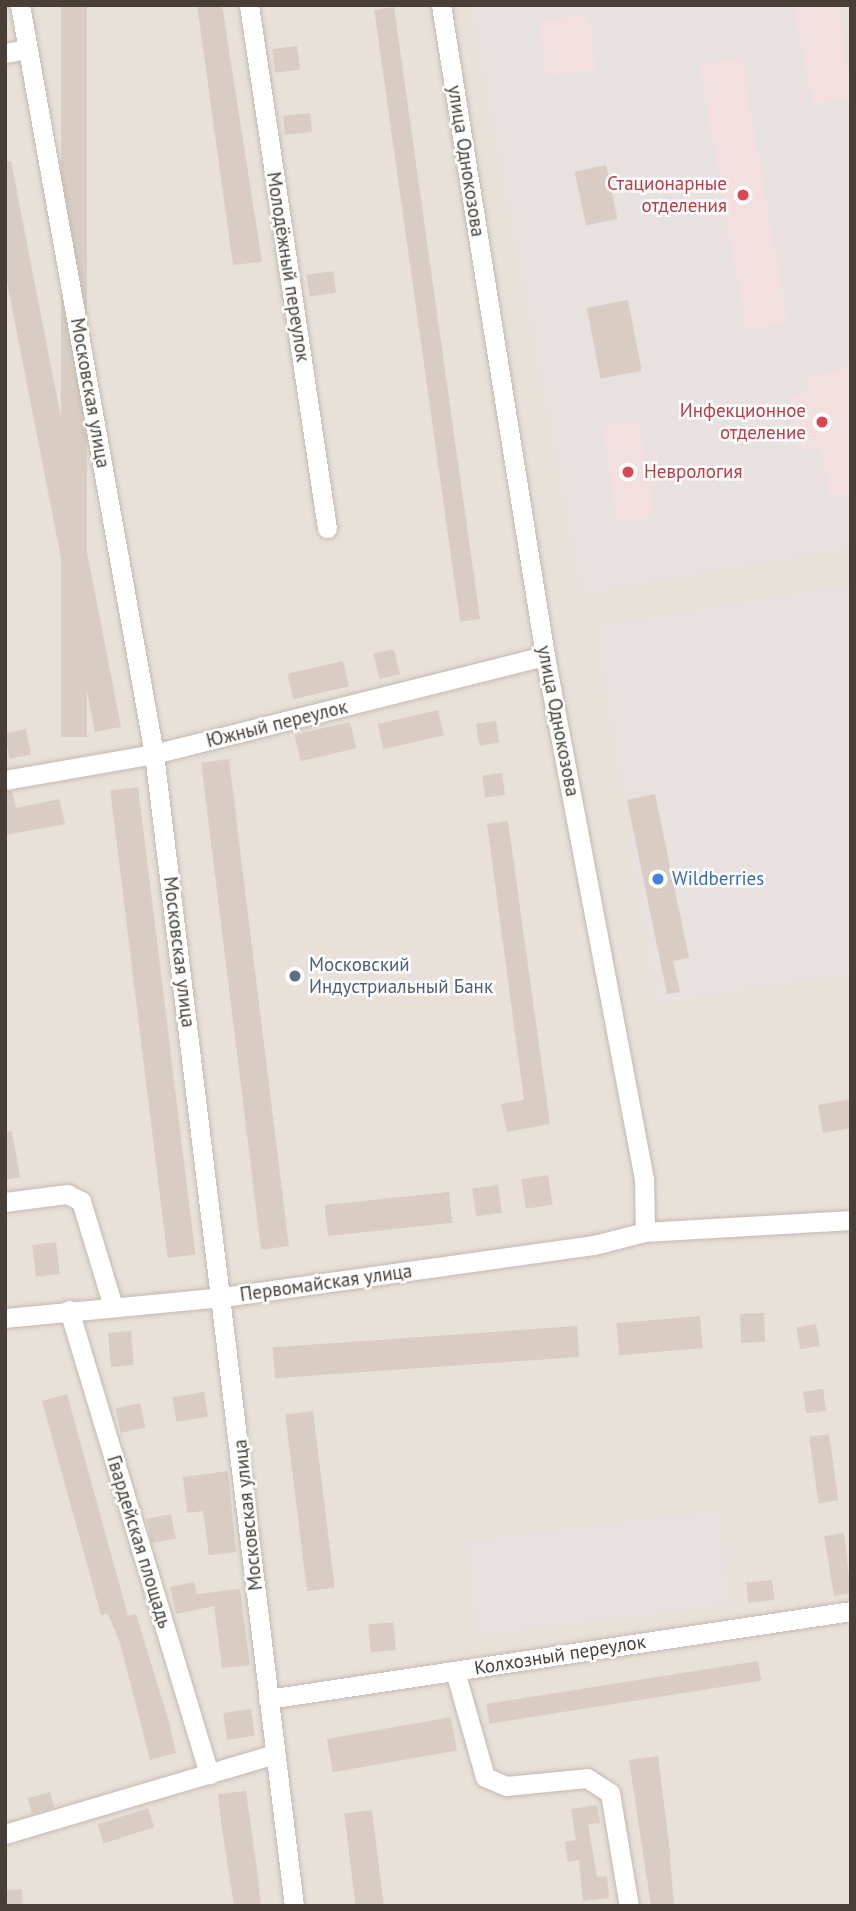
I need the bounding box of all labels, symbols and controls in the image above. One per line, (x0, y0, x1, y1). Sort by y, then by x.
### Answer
street label: улица Однокозова (443, 84, 489, 238)
street label: Молодёжный переулок (262, 170, 314, 364)
place label: Стационарные отделения (607, 173, 727, 217)
marker: Стационарные отделения (733, 185, 753, 205)
street label: Московская улица (66, 316, 114, 470)
place label: Инфекционное отделение (680, 400, 806, 444)
marker: Инфекционное отделение (812, 412, 832, 432)
place label: Неврология (644, 461, 742, 483)
marker: Неврология (618, 462, 638, 482)
street label: улица Однокозова (532, 644, 584, 798)
street label: Южный переулок (204, 695, 350, 753)
place label: Wildberries (672, 868, 764, 890)
marker: Wildberries (650, 871, 666, 887)
street label: Московская улица (158, 875, 200, 1029)
place label: Московский Индустриальный Банк (309, 954, 493, 998)
marker: Московский Индустриальный Банк (287, 968, 303, 984)
street label: Первомайская улица (238, 1260, 414, 1306)
street label: Московская улица (229, 1438, 267, 1592)
street label: Гвардейская площадь (102, 1453, 176, 1631)
street label: Колхозный переулок (473, 1630, 647, 1680)

